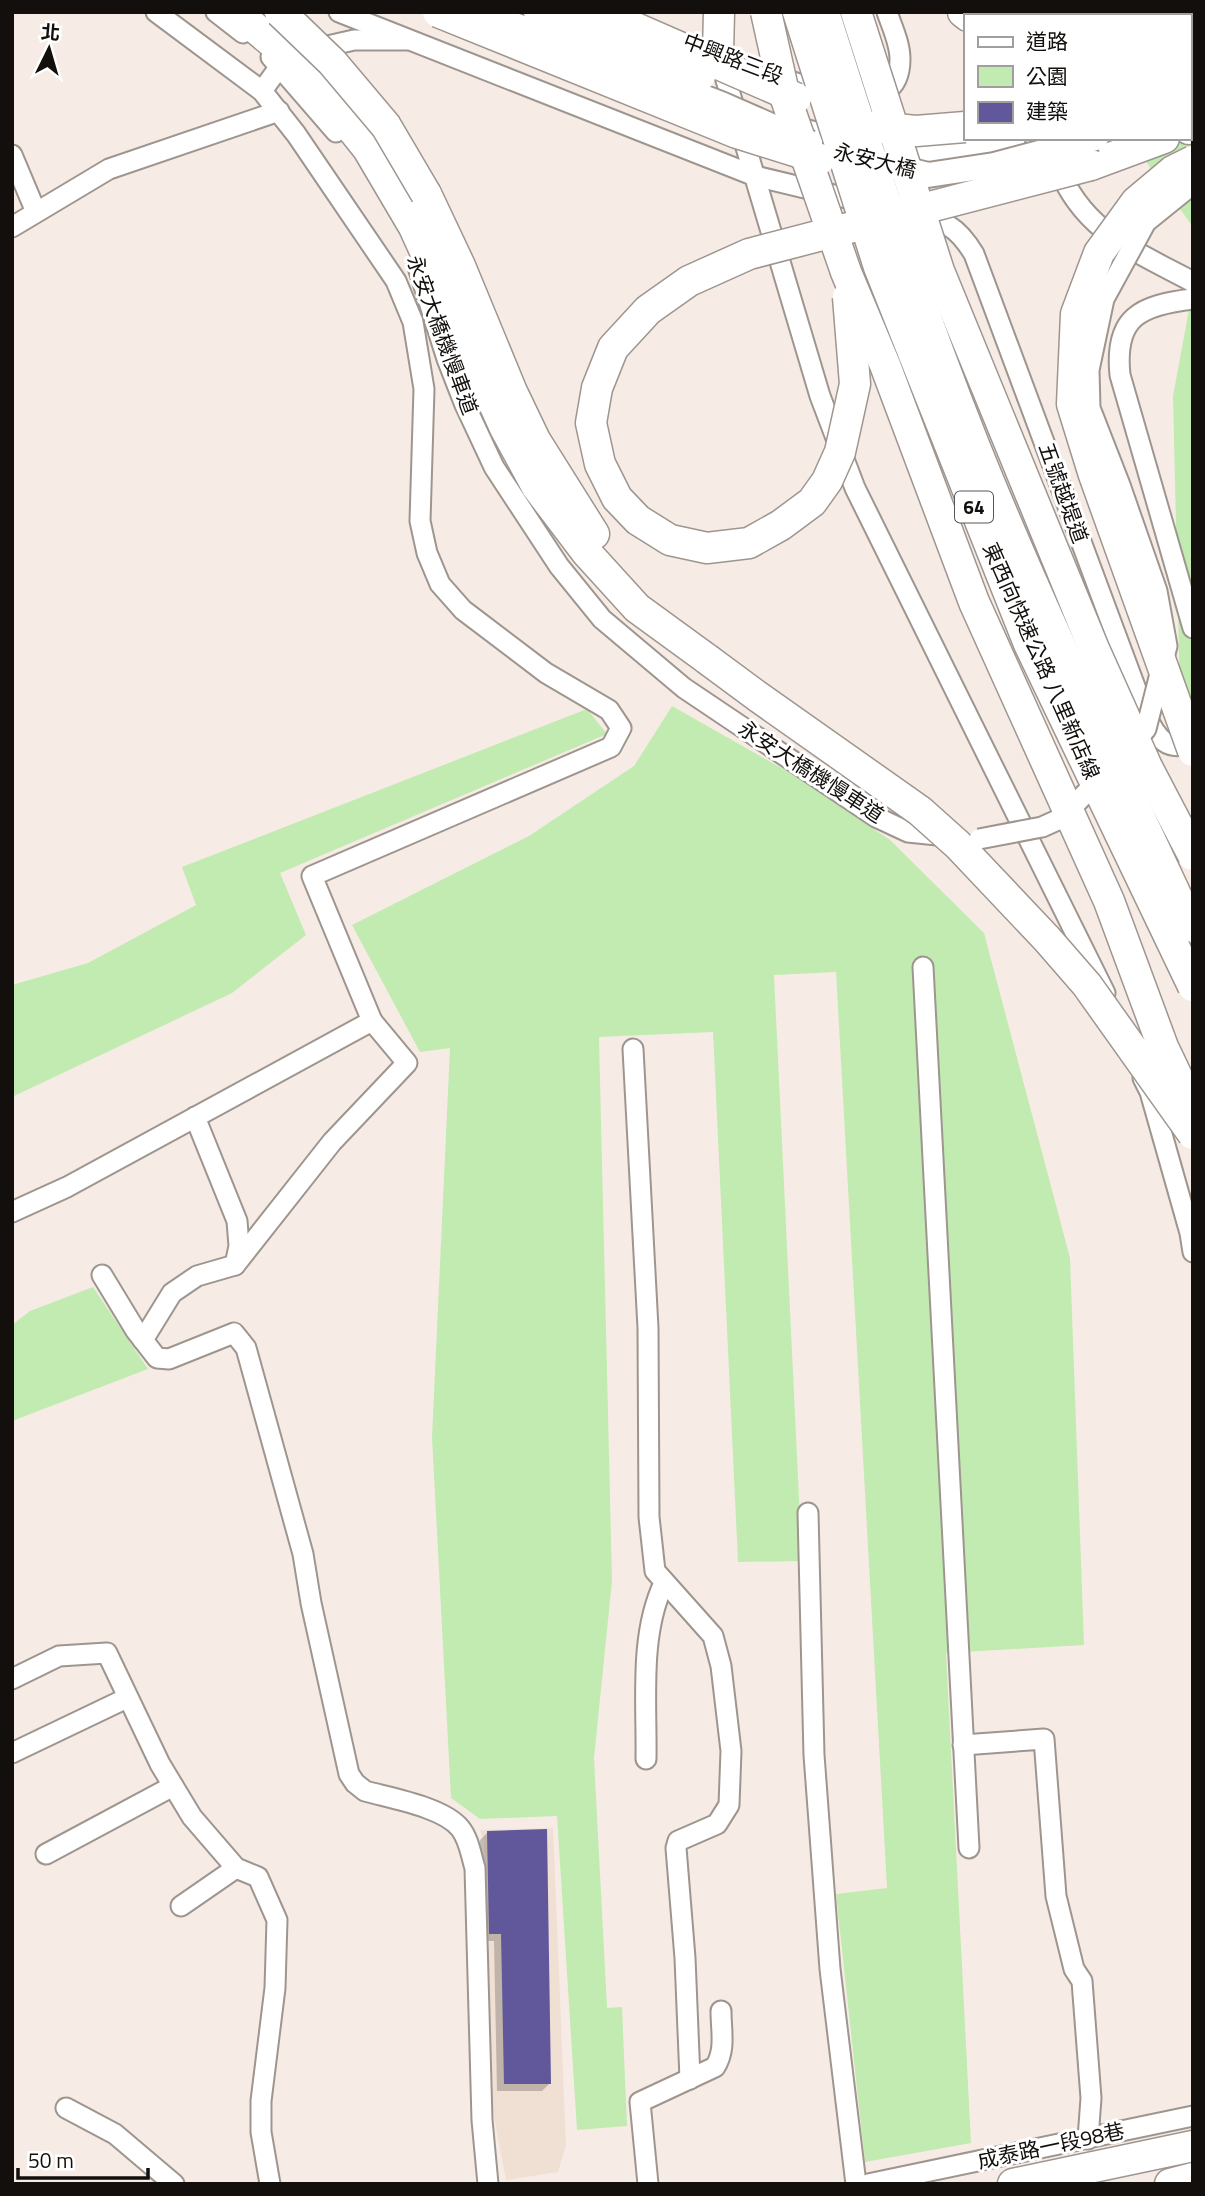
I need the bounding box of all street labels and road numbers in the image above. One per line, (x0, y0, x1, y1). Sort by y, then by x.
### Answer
street label: 中興路三段 (679, 24, 788, 92)
street label: 永安大橋 (831, 134, 920, 186)
street label: 永安大橋機慢車道 (399, 250, 487, 419)
street label: 五號越堤道 (1031, 438, 1097, 547)
road number: 64 (955, 492, 993, 522)
street label: 東西向快速公路 八里新店線 (975, 537, 1109, 784)
street label: 永安大橋機慢車道 (732, 712, 891, 830)
street label: 成泰路一段98巷 (974, 2114, 1127, 2176)

